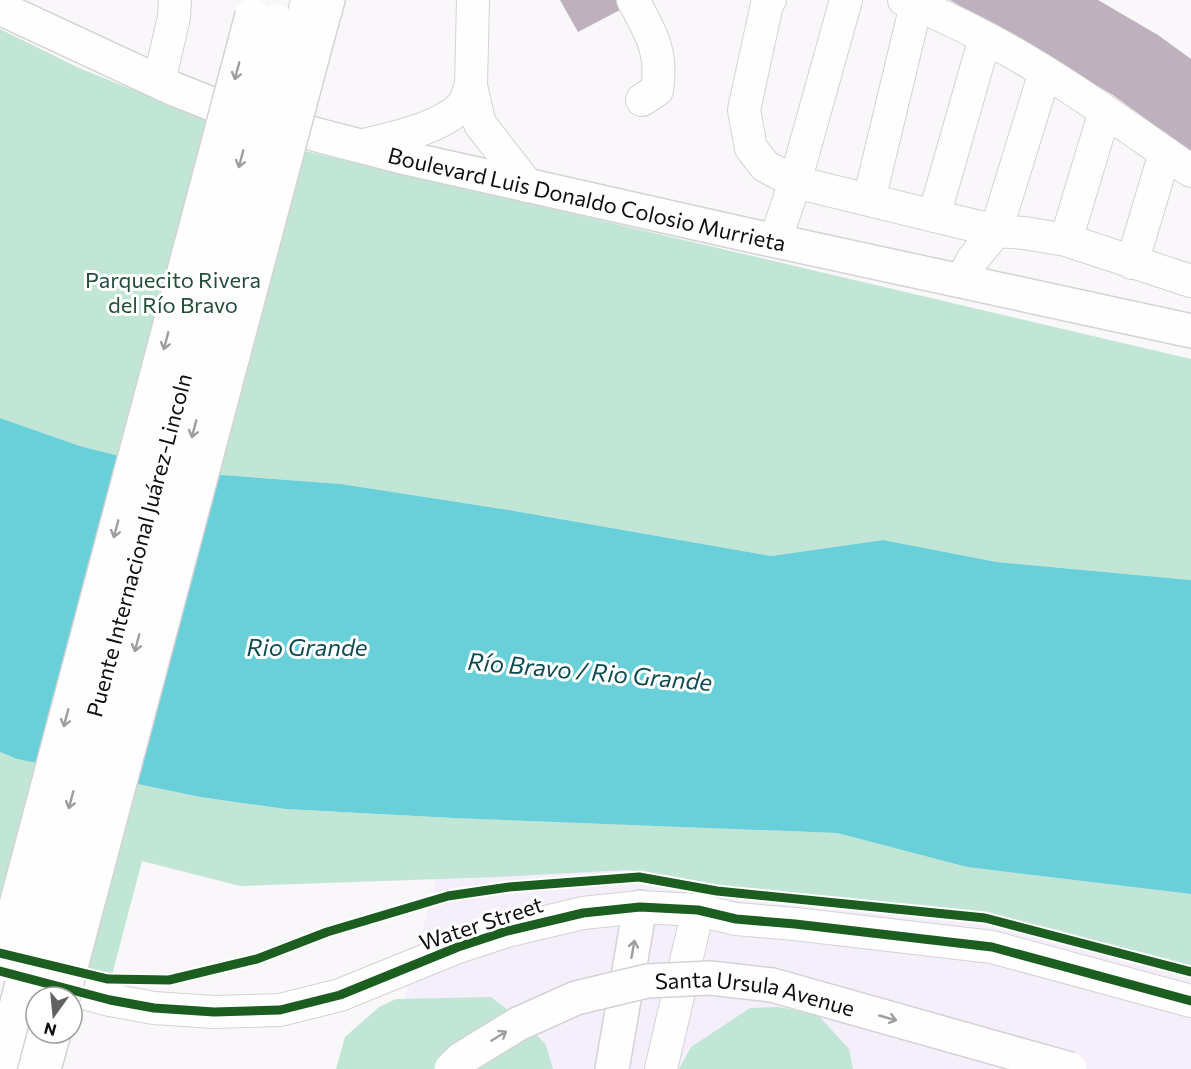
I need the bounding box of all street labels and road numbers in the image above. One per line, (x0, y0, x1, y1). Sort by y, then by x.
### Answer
street label: Boulevard Luis Donaldo Colosio Murrieta (385, 140, 789, 256)
street label: Puente Internacional Juárez-Lincoln (80, 370, 197, 720)
street label: Water Street (416, 890, 546, 956)
street label: Santa Ursula Avenue (654, 964, 858, 1021)

